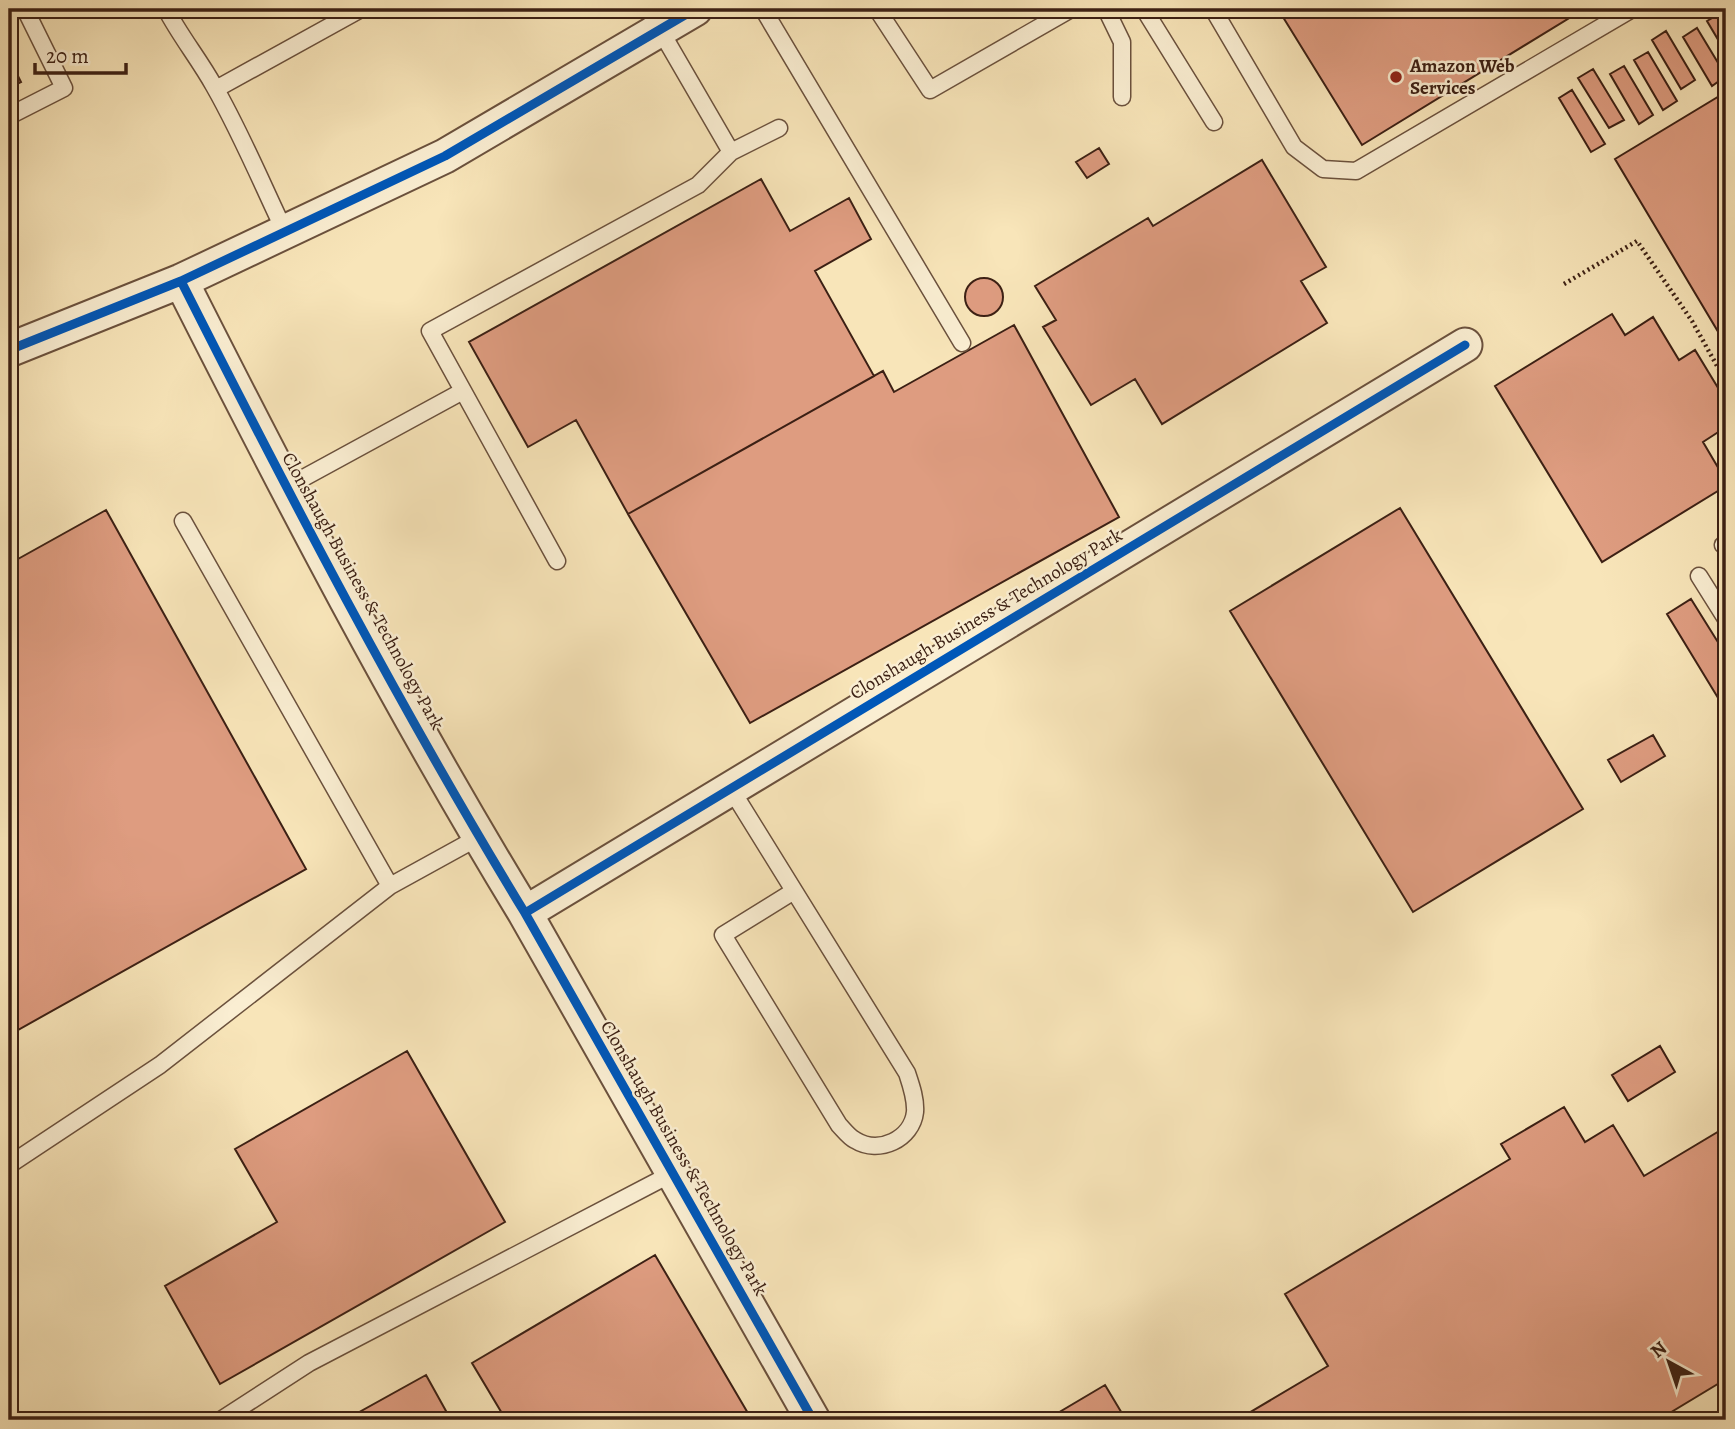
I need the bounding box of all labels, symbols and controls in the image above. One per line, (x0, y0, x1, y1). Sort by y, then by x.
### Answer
scale bar (35, 32, 126, 76)
text: 20 m (46, 42, 89, 70)
place label: Amazon Web Services (1409, 53, 1515, 101)
marker: Amazon Web Services (1388, 69, 1404, 85)
street label: Clonshaugh Business & Technology Park (276, 447, 451, 735)
street label: Clonshaugh Business & Technology Park (845, 522, 1128, 706)
street label: Clonshaugh Business & Technology Park (594, 1016, 774, 1301)
north arrow (1634, 1328, 1704, 1398)
text: N (1645, 1335, 1672, 1364)

